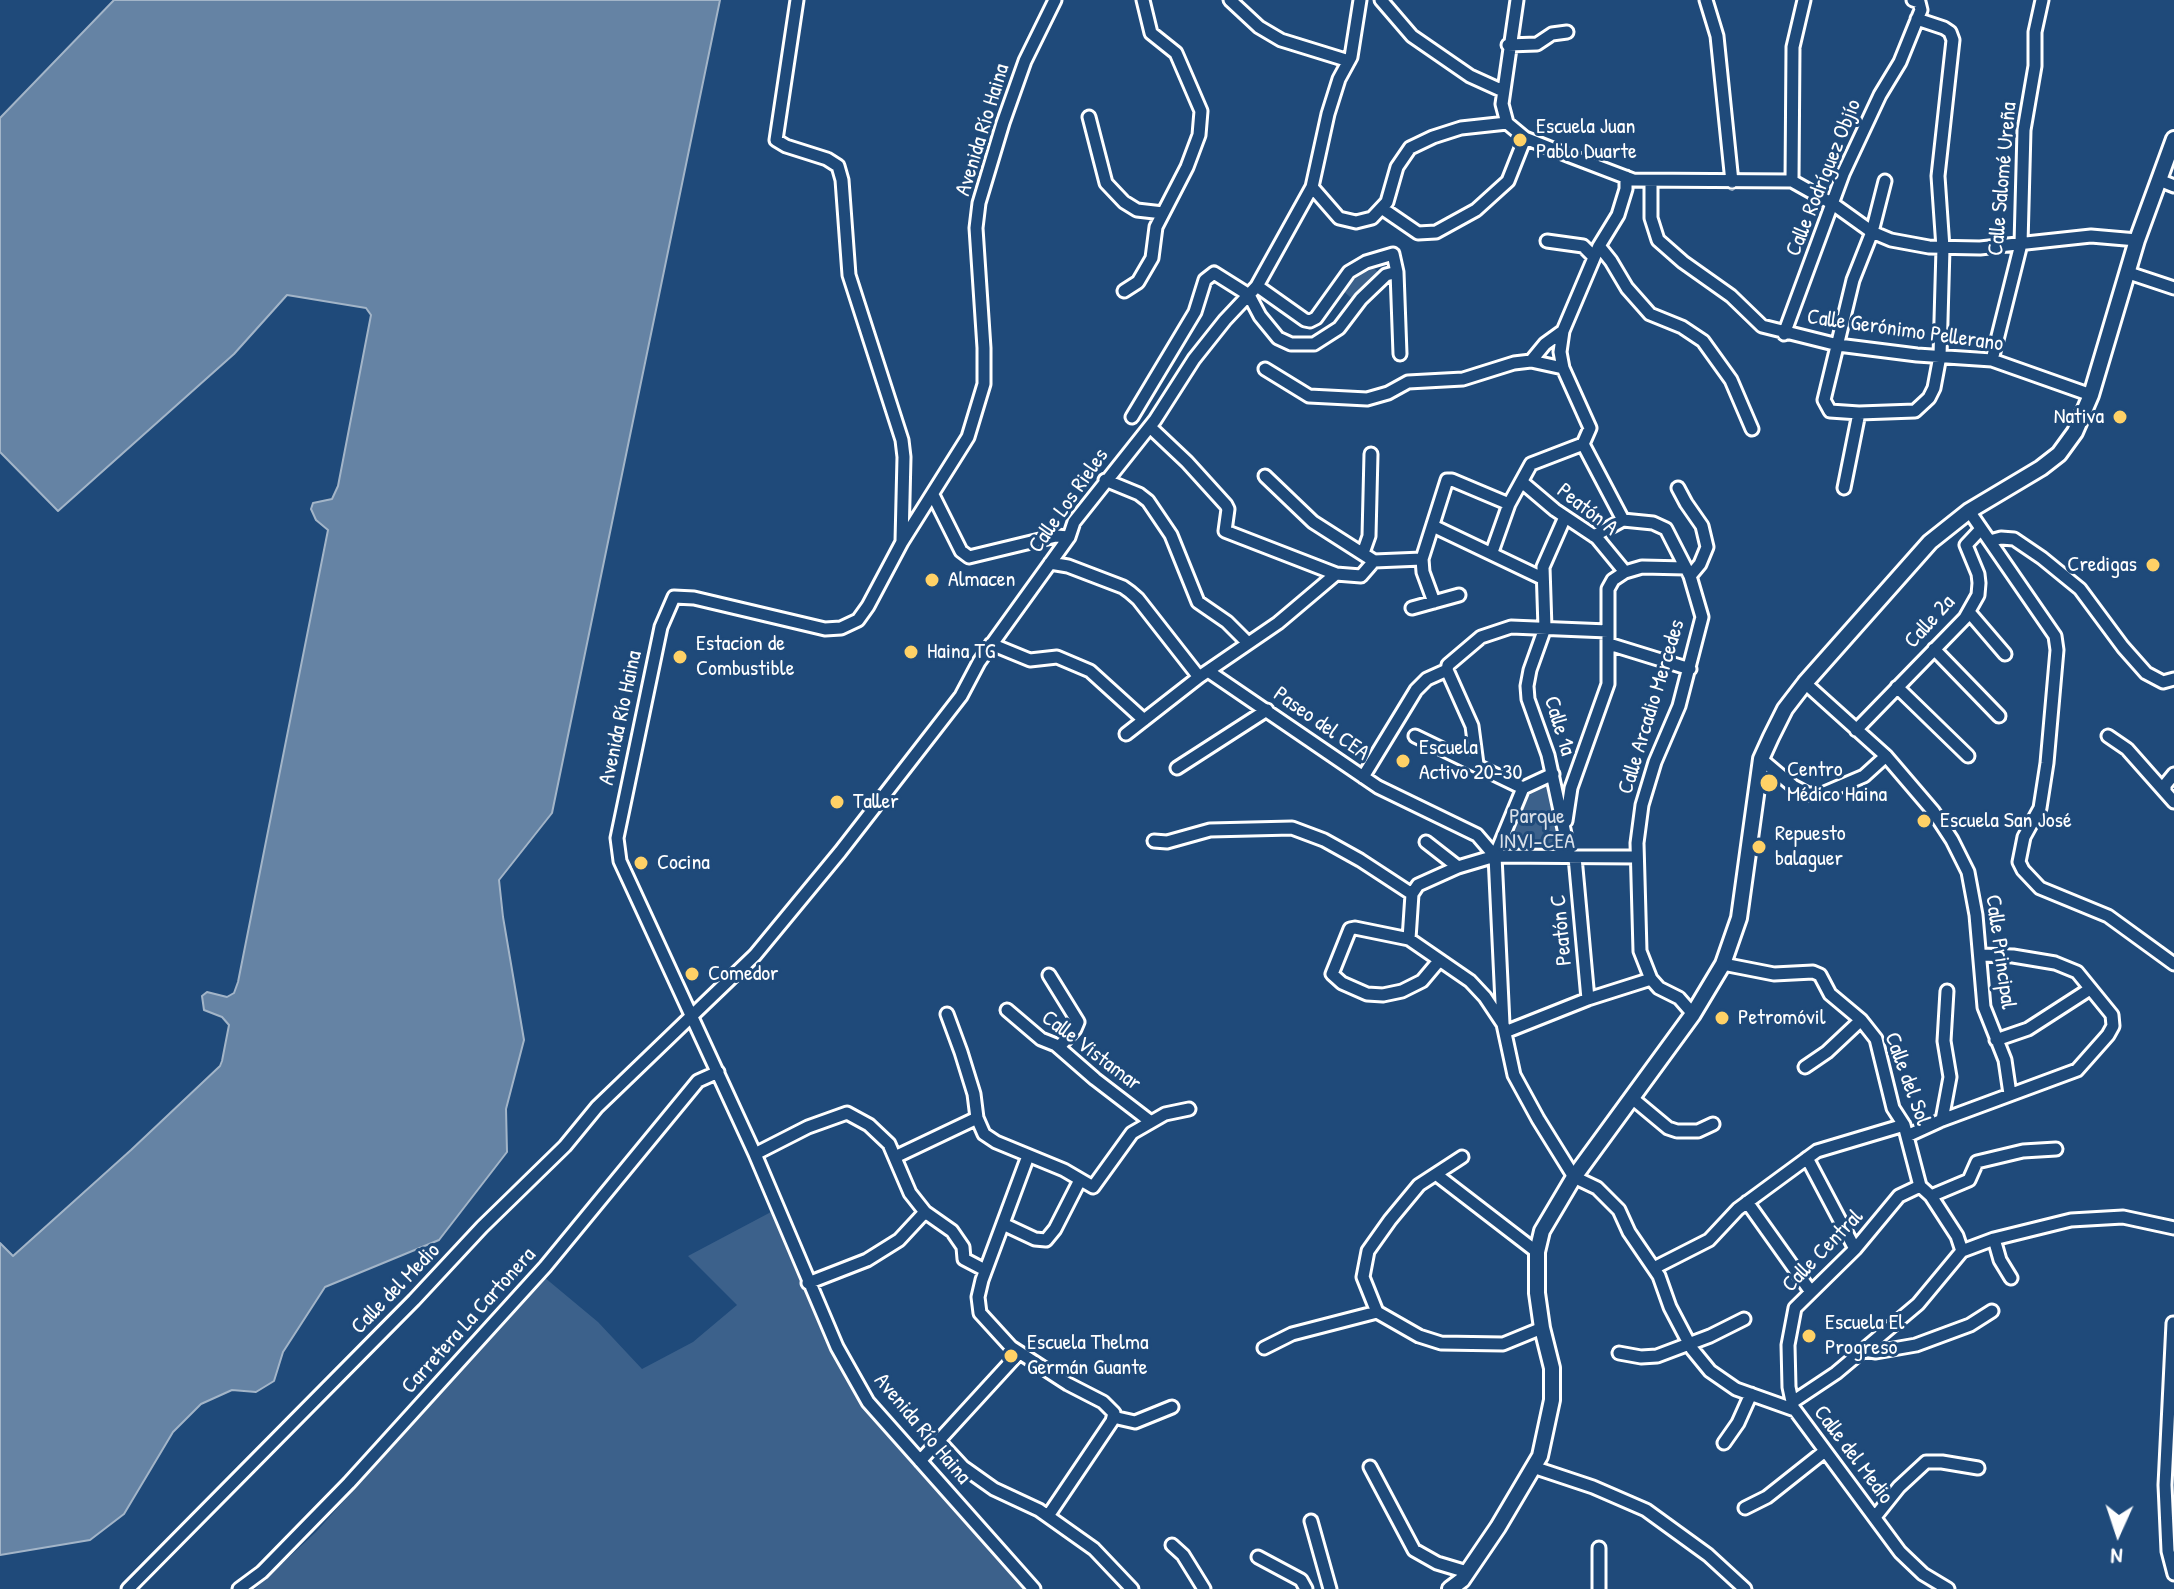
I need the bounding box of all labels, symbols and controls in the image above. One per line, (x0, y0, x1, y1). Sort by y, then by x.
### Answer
street label: Avenida Río Haina (950, 61, 1016, 199)
street label: Calle Rodríguez Objío (1781, 96, 1867, 260)
street label: Calle Salomé Ureña (1983, 101, 2023, 257)
place label: Escuela Juan Pablo Duarte (1536, 114, 1637, 166)
marker: Escuela Juan Pablo Duarte (1511, 131, 1529, 149)
street label: Calle Gerónimo Pellerano (1805, 304, 2005, 358)
place label: Nativa (2054, 404, 2104, 430)
marker: Nativa (2111, 408, 2129, 426)
street label: Calle Los Rieles (1023, 444, 1115, 558)
street label: Peatón A (1551, 478, 1623, 542)
place label: Credigas (2067, 552, 2137, 578)
marker: Credigas (2144, 556, 2162, 574)
place label: Almacen (948, 567, 1015, 593)
marker: Almacen (923, 571, 941, 589)
street label: Calle 2a (1899, 590, 1961, 654)
street label: Calle Arcadio Mercedes (1613, 617, 1691, 797)
place label: Estacion de Combustible (696, 631, 794, 682)
place label: Haina TG (927, 639, 995, 665)
marker: Haina TG (902, 643, 920, 661)
street label: Avenida Río Haina (594, 648, 648, 788)
marker: Estacion de Combustible (671, 648, 689, 666)
street label: Paseo del CEA (1268, 681, 1374, 767)
street label: Calle 1a (1538, 693, 1580, 759)
place label: Escuela Activo 20-30 (1419, 735, 1522, 786)
marker: Escuela Activo 20-30 (1394, 752, 1412, 770)
place label: Centro Médico Haina (1787, 757, 1887, 808)
marker: Centro Médico Haina (1758, 772, 1780, 794)
place label: Taller (853, 789, 899, 815)
marker: Taller (828, 793, 846, 811)
park label: Parque INVI-CEA (1499, 804, 1575, 856)
place label: Escuela San José (1940, 808, 2072, 834)
marker: Escuela San José (1915, 812, 1933, 830)
place label: Repuesto balaguer (1775, 821, 1846, 872)
marker: Repuesto balaguer (1750, 838, 1768, 856)
place label: Cocina (657, 850, 710, 876)
marker: Cocina (632, 854, 650, 872)
street label: Peatón C (1546, 893, 1578, 967)
street label: Calle Principal (1979, 893, 2021, 1011)
place label: Comedor (708, 961, 779, 987)
marker: Comedor (683, 965, 701, 983)
street label: Calle Vistamar (1036, 1005, 1146, 1097)
place label: Petromóvil (1738, 1005, 1826, 1031)
marker: Petromóvil (1713, 1009, 1731, 1027)
street label: Calle del Sol (1878, 1029, 1936, 1129)
street label: Calle Central (1777, 1204, 1869, 1298)
street label: Calle del Medio (346, 1238, 446, 1340)
street label: Carretera La Cartonera (396, 1242, 542, 1400)
place label: Escuela El Progreso (1825, 1310, 1904, 1362)
marker: Escuela El Progreso (1800, 1327, 1818, 1345)
place label: Escuela Thelma Germán Guante (1027, 1330, 1149, 1382)
marker: Escuela Thelma Germán Guante (1002, 1347, 1020, 1365)
street label: Avenida Río Haina (868, 1368, 976, 1490)
street label: Calle del Medio (1807, 1401, 1899, 1509)
north arrow (2078, 1493, 2158, 1573)
text: N (2110, 1542, 2123, 1572)

